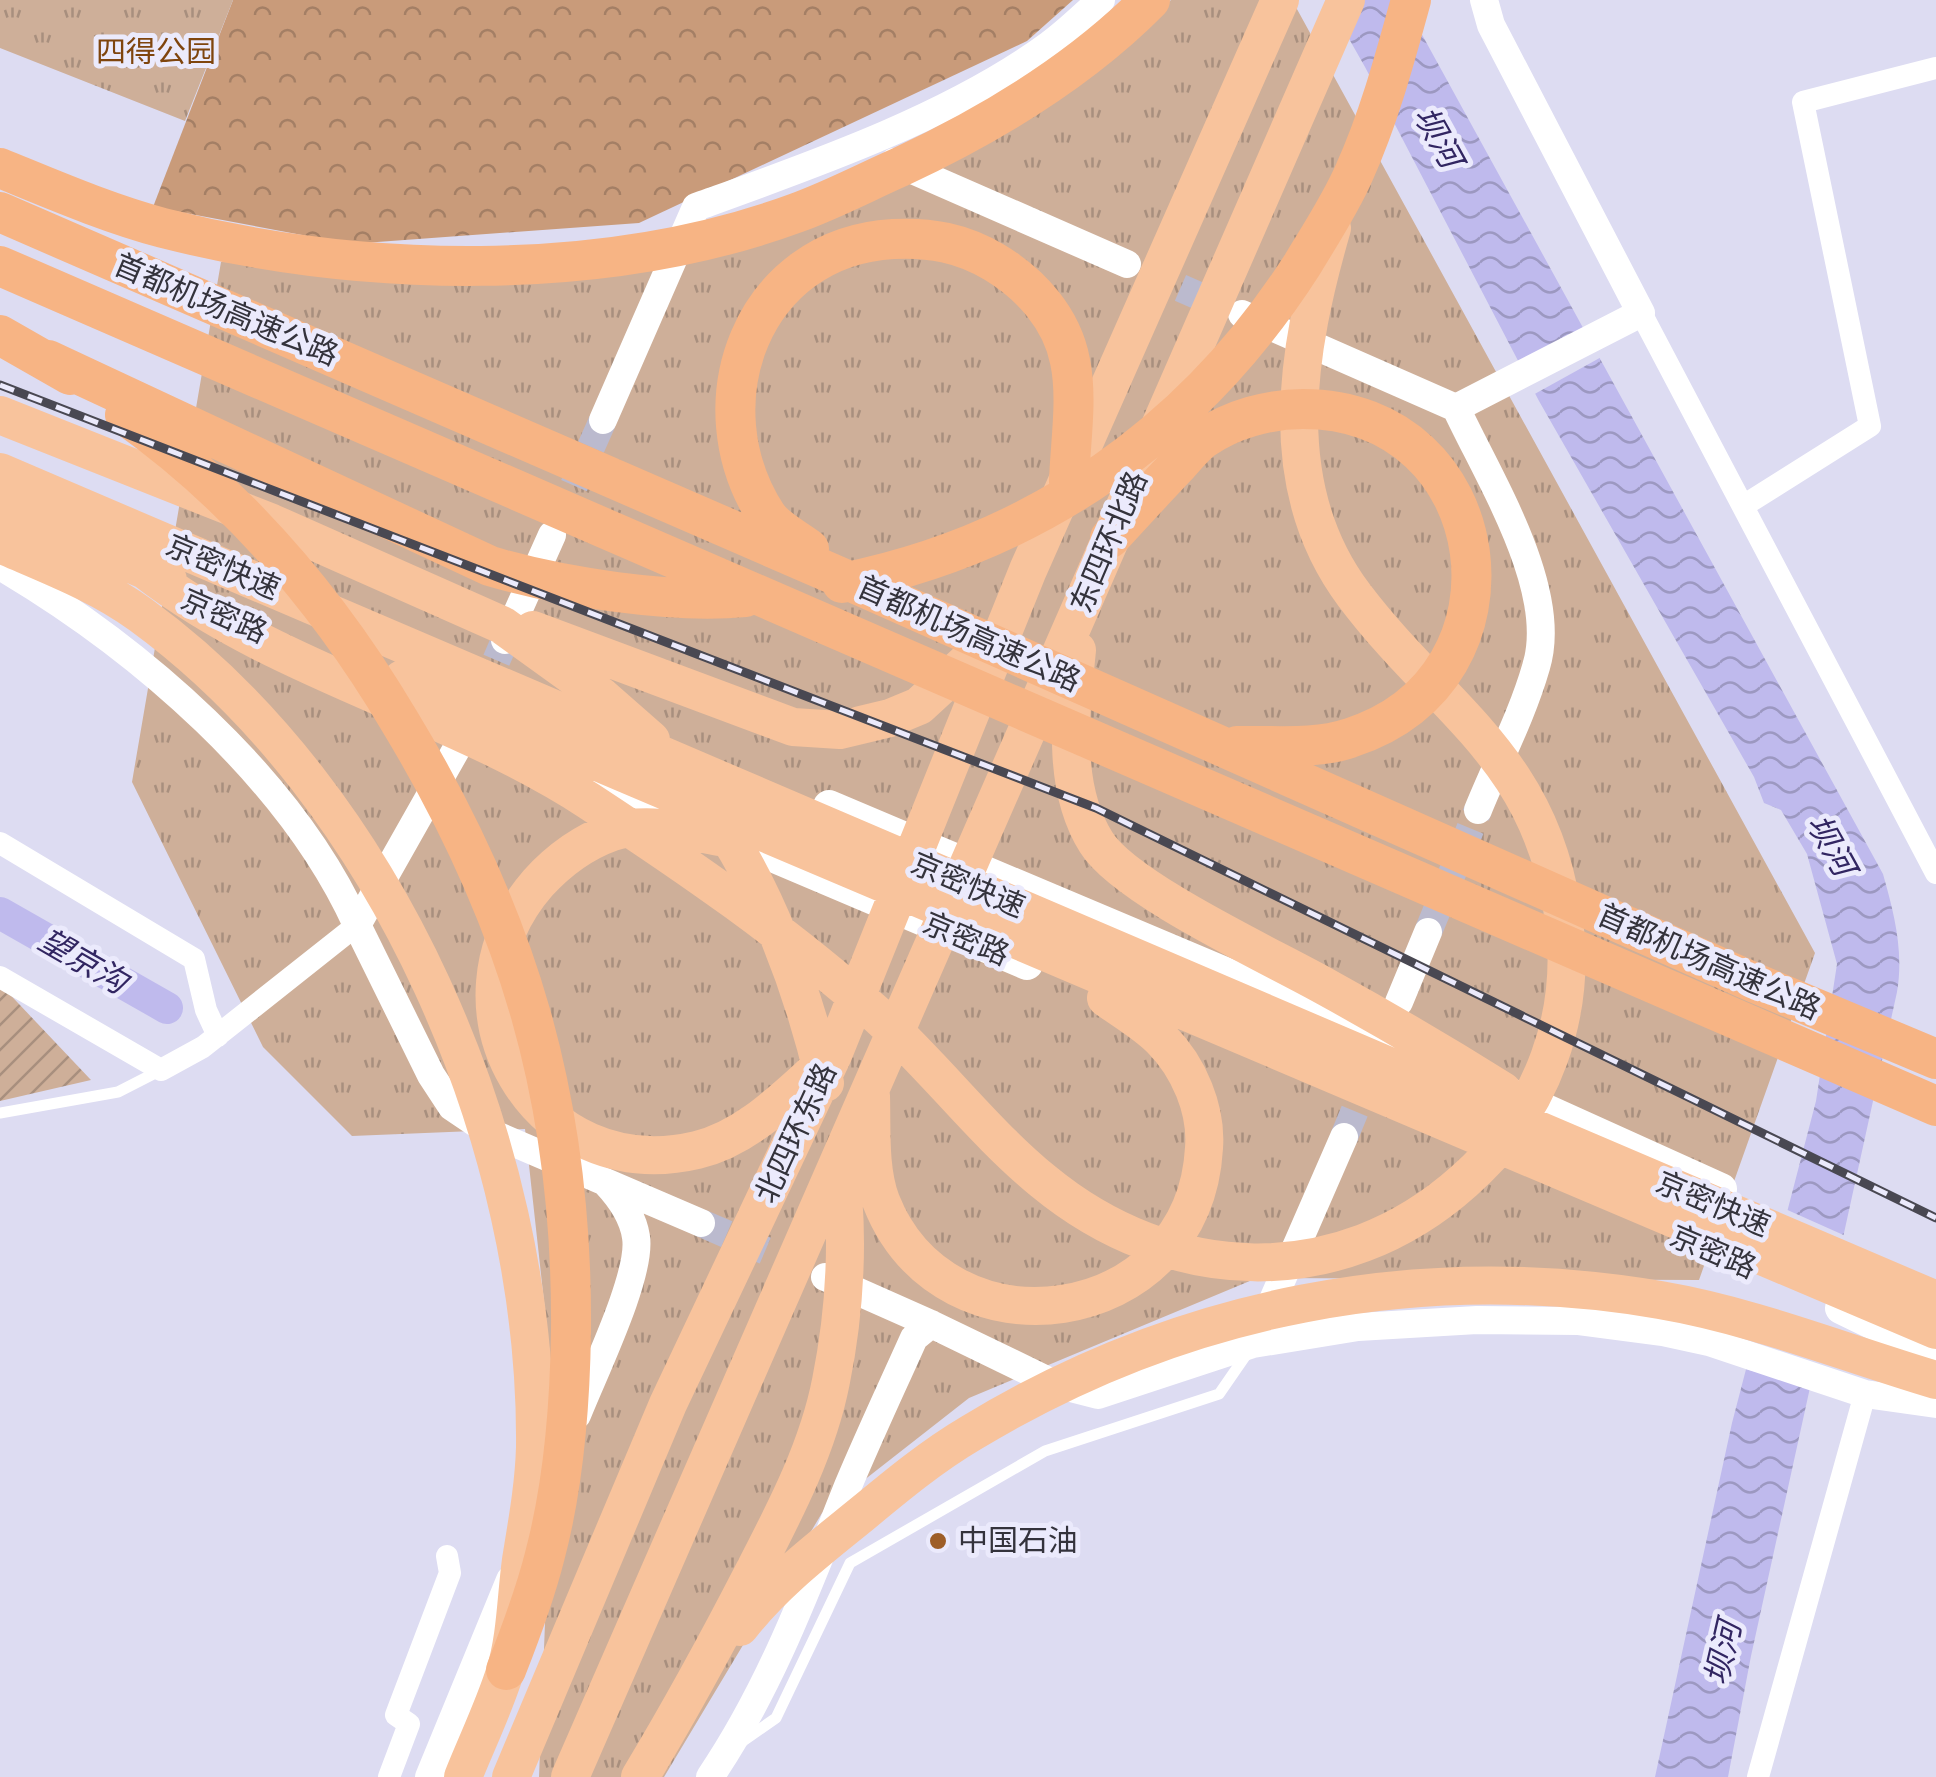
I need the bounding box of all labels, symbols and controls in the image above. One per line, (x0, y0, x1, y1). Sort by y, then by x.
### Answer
park label: 四得公园 (96, 32, 216, 70)
water label: 坝河 (1406, 99, 1475, 179)
street label: 首都机场高速公路 (109, 245, 344, 373)
street label: 东四环北路 (1061, 465, 1155, 618)
street label: 京密快速 (161, 525, 286, 607)
street label: 首都机场高速公路 (852, 567, 1087, 699)
street label: 京密路 (176, 579, 273, 651)
water label: 坝河 (1799, 807, 1868, 887)
street label: 京密快速 (906, 843, 1031, 925)
street label: 首都机场高速公路 (1592, 895, 1827, 1027)
street label: 京密路 (918, 903, 1015, 973)
water label: 望京沟 (32, 919, 138, 1003)
street label: 北四环东路 (746, 1057, 844, 1209)
street label: 京密快速 (1651, 1162, 1776, 1244)
street label: 京密路 (1665, 1216, 1762, 1286)
place label: 中国石油 (958, 1521, 1078, 1559)
marker: 中国石油 (927, 1530, 949, 1552)
water label: 坝河 (1695, 1611, 1750, 1688)

